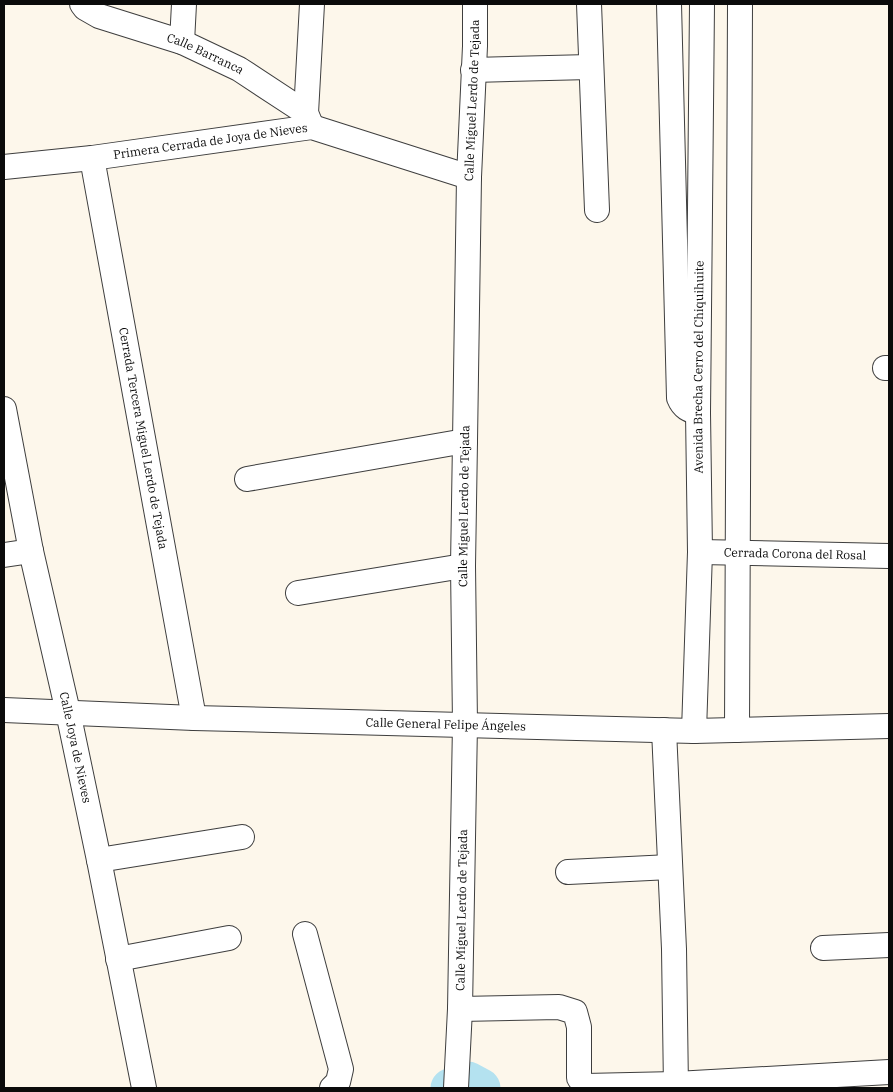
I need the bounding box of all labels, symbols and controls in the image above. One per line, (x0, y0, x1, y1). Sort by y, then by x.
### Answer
street label: Calle Miguel Lerdo de Tejada (461, 19, 482, 181)
street label: Calle Barranca (165, 30, 247, 77)
street label: Primera Cerrada de Joya de Nieves (112, 120, 309, 162)
street label: Avenida Brecha Cerro del Chiquihuite (690, 261, 706, 474)
street label: Cerrada Tercera Miguel Lerdo de Tejada (116, 326, 171, 551)
street label: Calle Miguel Lerdo de Tejada (455, 425, 472, 587)
street label: Cerrada Corona del Rosal (724, 545, 867, 563)
street label: Calle Joya de Nieves (57, 690, 95, 804)
street label: Calle General Felipe Ángeles (365, 714, 526, 734)
street label: Calle Miguel Lerdo de Tejada (452, 829, 470, 991)

